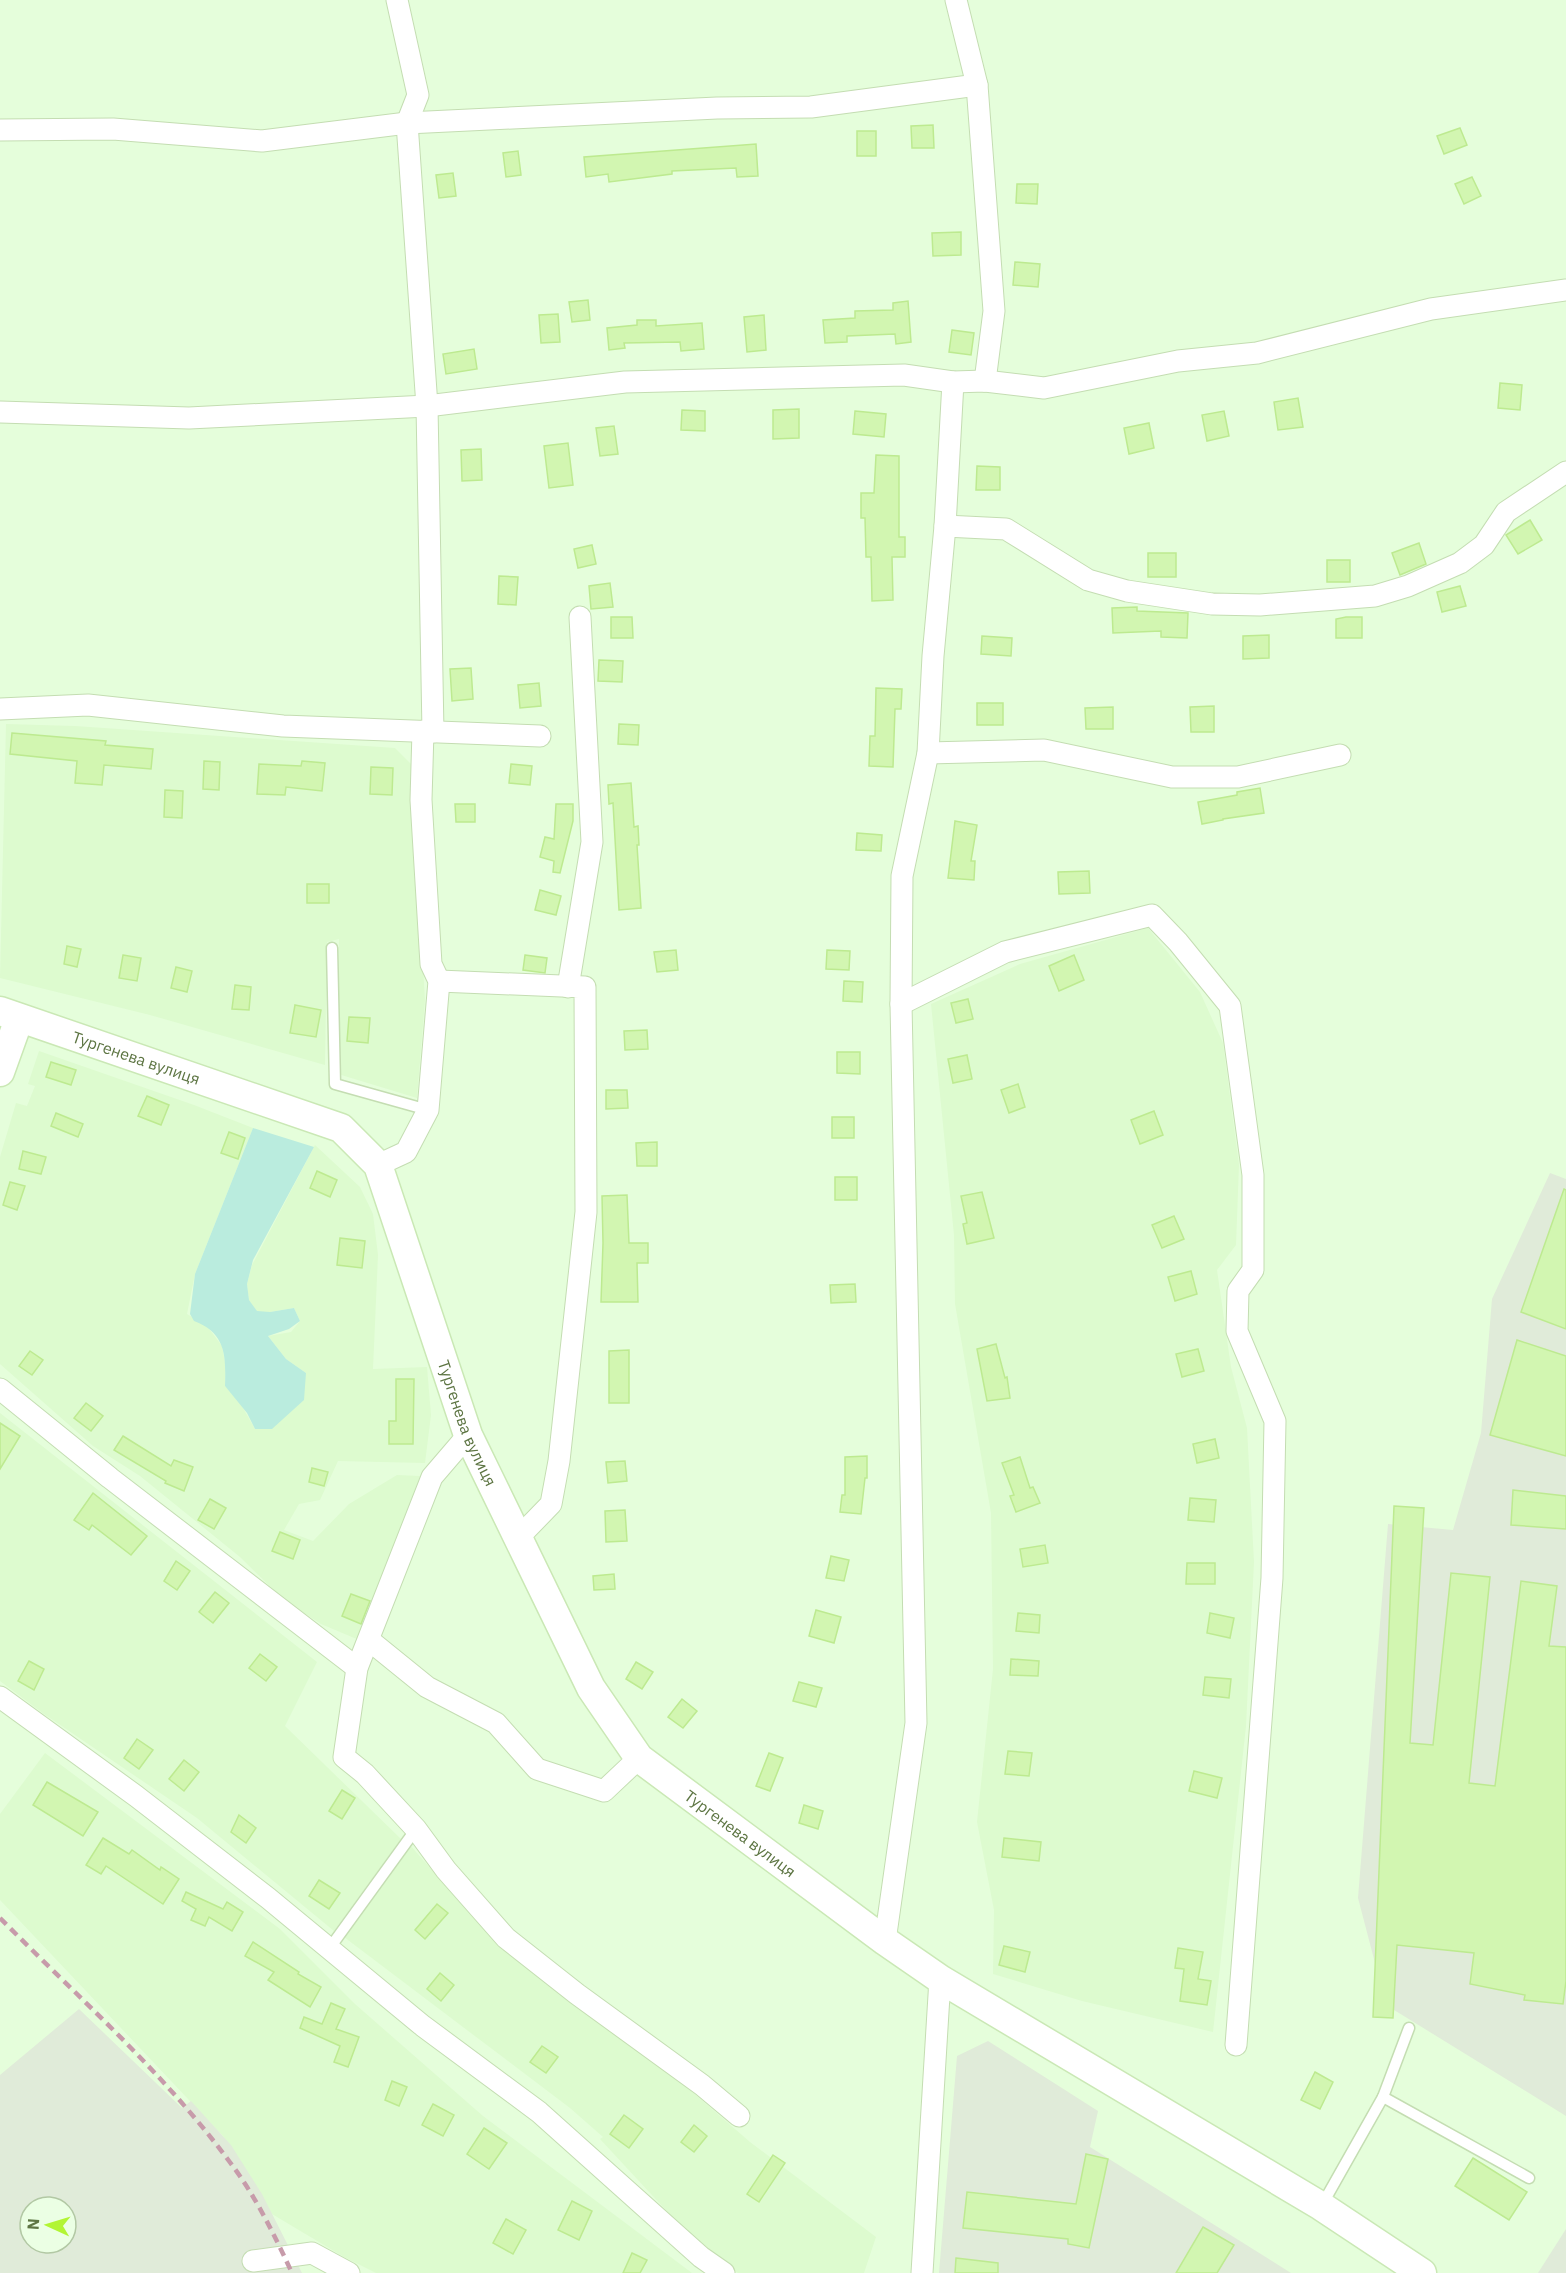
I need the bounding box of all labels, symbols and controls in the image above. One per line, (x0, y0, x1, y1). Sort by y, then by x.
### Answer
street label: Тургенева вулиця (70, 1027, 203, 1089)
street label: Тургенева вулиця (434, 1358, 501, 1489)
street label: Тургенева вулиця (681, 1785, 800, 1881)
north arrow (18, 2195, 78, 2255)
text: N (23, 2217, 43, 2230)

